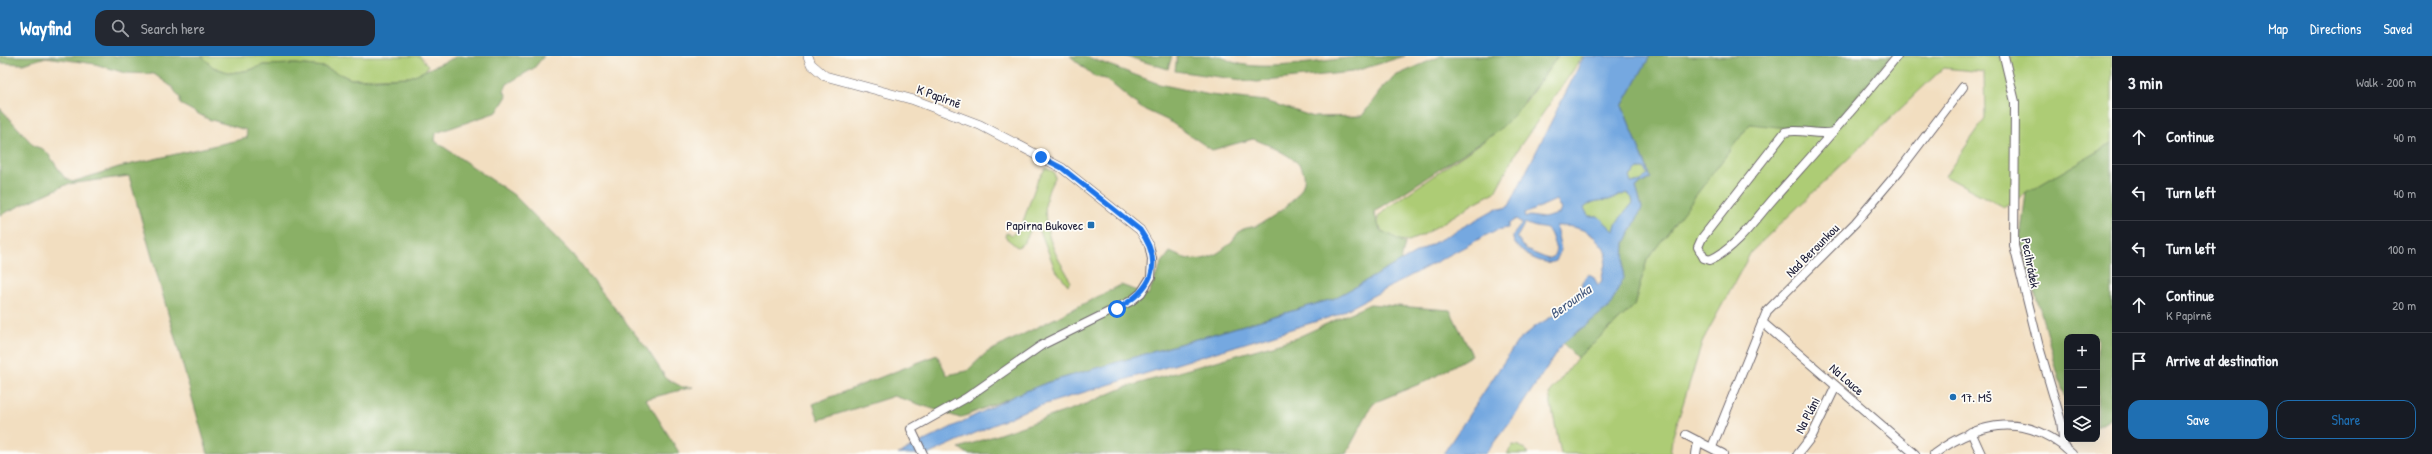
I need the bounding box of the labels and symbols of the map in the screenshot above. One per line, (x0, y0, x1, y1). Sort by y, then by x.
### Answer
street label: K Papírně (914, 80, 964, 112)
route end (1032, 148, 1050, 166)
place label: Papírna Bukovec (1006, 216, 1083, 234)
street label: Nad Berounkou (1781, 219, 1843, 281)
marker: Papírna Bukovec (1086, 220, 1096, 230)
street label: Pecihrádek (2017, 236, 2045, 290)
water label: Berounka (1545, 279, 1596, 322)
route start (1108, 300, 1126, 318)
street label: Na Louce (1826, 359, 1868, 399)
place label: 17. MŠ (1961, 388, 1992, 406)
marker: 17. MŠ (1948, 392, 1958, 402)
street label: Na Pláni (1790, 394, 1824, 436)

